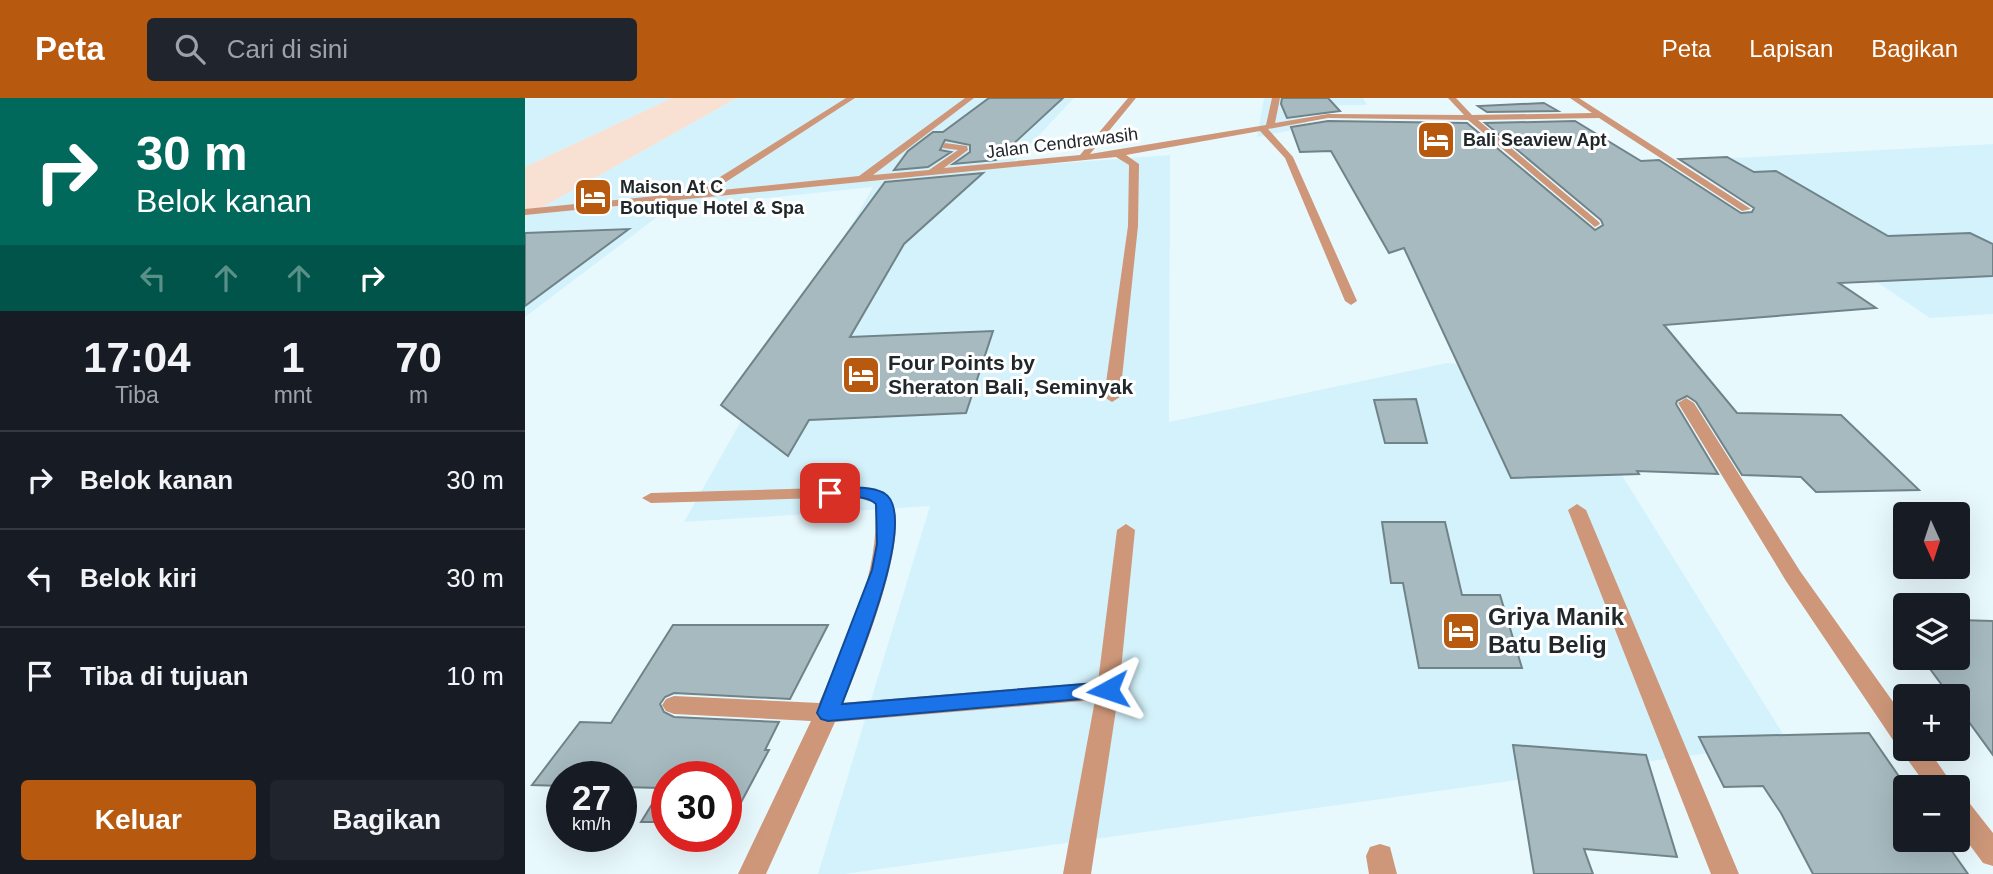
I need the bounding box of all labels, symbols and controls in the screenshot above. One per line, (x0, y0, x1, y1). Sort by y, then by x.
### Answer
search box (147, 18, 637, 81)
text: Peta (35, 30, 105, 67)
icon: search (171, 30, 209, 68)
text: Cari di sini (227, 34, 348, 64)
text: Peta (1662, 35, 1711, 62)
text: Lapisan (1749, 35, 1833, 62)
text: Bagikan (1871, 35, 1958, 62)
hotel icon: Bali Seaview Apt (1415, 119, 1457, 161)
street label: Jalan Cendrawasih (985, 124, 1139, 162)
icon: right (21, 126, 112, 217)
text: 30 m (136, 126, 248, 180)
place label: Bali Seaview Apt (1463, 130, 1606, 150)
hotel icon: Maison At C Boutique Hotel & Spa (572, 176, 614, 218)
place label: Maison At C Boutique Hotel & Spa (620, 177, 805, 218)
text: Belok kanan (136, 183, 312, 219)
icon: left (134, 259, 172, 297)
icon: ahead (207, 259, 245, 297)
icon: ahead (280, 259, 318, 297)
icon: right (353, 259, 391, 297)
text: 17:04 (83, 334, 191, 381)
text: 1 (281, 334, 305, 381)
text: 70 (395, 334, 442, 381)
place label: Four Points by Sheraton Bali, Seminyak (888, 351, 1133, 398)
hotel icon: Four Points by Sheraton Bali, Seminyak (840, 354, 882, 396)
text: Tiba (115, 382, 159, 408)
text: mnt (274, 382, 312, 408)
text: m (409, 382, 428, 408)
icon: right (21, 461, 59, 499)
pin (800, 463, 860, 523)
text: Belok kanan (80, 465, 233, 495)
text: 30 m (446, 465, 504, 495)
icon: arrive (811, 474, 849, 512)
north arrow (1893, 502, 1971, 579)
map controls (1893, 502, 1970, 852)
icon: left (21, 559, 59, 597)
text: Belok kiri (80, 563, 197, 593)
text: 30 m (446, 563, 504, 593)
button: layers (1893, 593, 1970, 670)
place label: Griya Manik Batu Belig (1488, 603, 1625, 658)
hotel icon: Griya Manik Batu Belig (1440, 610, 1482, 652)
position arrow (1071, 653, 1145, 727)
icon: arrive (21, 657, 59, 695)
text: Tiba di tujuan (80, 661, 249, 691)
text: 10 m (446, 661, 504, 691)
button: + (1893, 684, 1970, 761)
speed limit sign: 30 (651, 761, 742, 852)
button: − (1893, 775, 1970, 852)
text: 27 (572, 778, 611, 817)
button: Keluar (21, 780, 256, 860)
button: Bagikan (270, 780, 504, 860)
text: km/h (572, 814, 611, 834)

